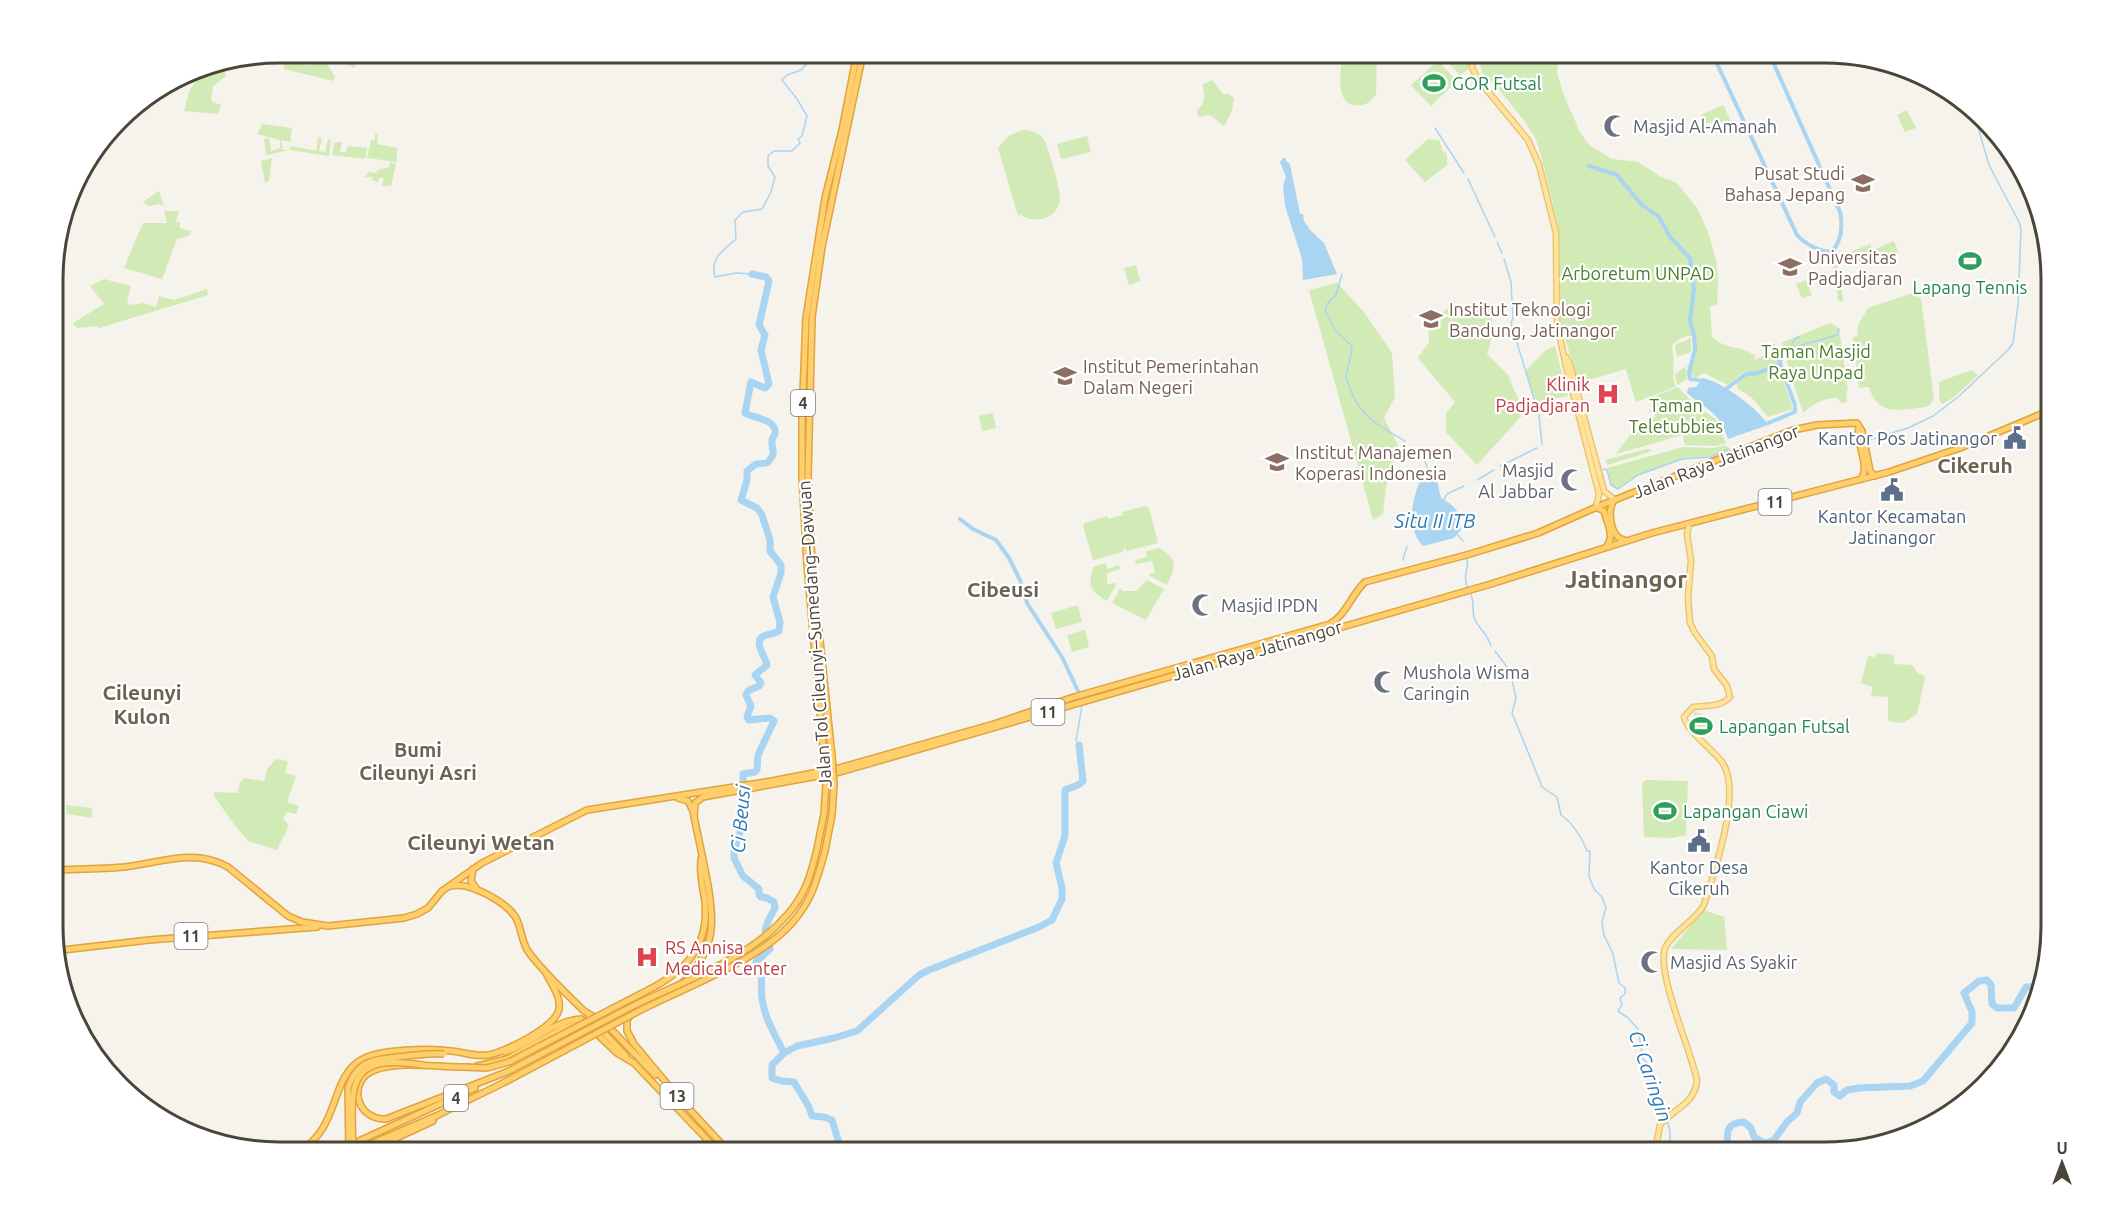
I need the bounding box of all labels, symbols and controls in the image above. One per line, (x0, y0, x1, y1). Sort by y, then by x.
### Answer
sports icon: GOR Futsal (1421, 70, 1447, 96)
place label: GOR Futsal (1452, 73, 1542, 93)
mosque icon: Masjid Al-Amanah (1602, 113, 1628, 139)
place label: Masjid Al-Amanah (1633, 116, 1777, 136)
place label: Pusat Studi Bahasa Jepang (1724, 163, 1845, 204)
school or university icon: Pusat Studi Bahasa Jepang (1850, 170, 1876, 196)
place label: Universitas Padjadjaran (1808, 247, 1903, 288)
sports icon: Lapang Tennis (1957, 248, 1983, 274)
school or university icon: Universitas Padjadjaran (1777, 254, 1803, 280)
park label: Arboretum UNPAD (1562, 263, 1714, 283)
place label: Lapang Tennis (1913, 277, 2028, 297)
place label: Institut Teknologi Bandung, Jatinangor (1449, 299, 1617, 340)
school or university icon: Institut Teknologi Bandung, Jatinangor (1418, 306, 1444, 332)
park label: Taman Masjid Raya Unpad (1761, 341, 1871, 382)
place label: Institut Pemerintahan Dalam Negeri (1083, 356, 1259, 397)
school or university icon: Institut Pemerintahan Dalam Negeri (1052, 363, 1078, 389)
place label: Klinik Padjadjaran (1496, 374, 1590, 415)
hospital icon: Klinik Padjadjaran (1595, 381, 1621, 407)
road number: 4 (791, 390, 815, 416)
park label: Taman Teletubbies (1629, 395, 1723, 436)
street label: Jalan Raya Jatinangor (1630, 420, 1802, 502)
public building icon: Kantor Pos Jatinangor (2002, 425, 2028, 451)
place label: Kantor Pos Jatinangor (1818, 428, 1997, 448)
place label: Institut Manajemen Koperasi Indonesia (1295, 442, 1452, 483)
school or university icon: Institut Manajemen Koperasi Indonesia (1264, 449, 1290, 475)
district label: Cikeruh (1937, 453, 2013, 477)
place label: Masjid Al Jabbar (1478, 460, 1554, 501)
mosque icon: Masjid Al Jabbar (1559, 467, 1585, 493)
public building icon: Kantor Kecamatan Jatinangor (1879, 477, 1905, 503)
street label: Jalan Tol Cileunyi–Sumedang–Dawuan (793, 480, 835, 788)
road number: 11 (1758, 489, 1792, 515)
place label: Kantor Kecamatan Jatinangor (1818, 506, 1966, 547)
water label: Situ II ITB (1393, 509, 1476, 532)
district label: Jatinangor (1565, 566, 1687, 593)
district label: Cibeusi (967, 577, 1039, 601)
mosque icon: Masjid IPDN (1190, 592, 1216, 618)
place label: Masjid IPDN (1221, 595, 1318, 615)
street label: Jalan Raya Jatinangor (1170, 616, 1345, 684)
place label: Mushola Wisma Caringin (1403, 662, 1530, 703)
mosque icon: Mushola Wisma Caringin (1372, 669, 1398, 695)
district label: Cileunyi Kulon (103, 680, 181, 728)
road number: 11 (1032, 699, 1064, 725)
sports icon: Lapangan Futsal (1688, 713, 1714, 739)
place label: Lapangan Futsal (1719, 716, 1850, 736)
district label: Bumi Cileunyi Asri (359, 738, 477, 784)
water label: Ci Beusi (726, 783, 755, 854)
sports icon: Lapangan Ciawi (1652, 798, 1678, 824)
place label: Lapangan Ciawi (1683, 801, 1808, 821)
public building icon: Kantor Desa Cikeruh (1686, 828, 1712, 854)
district label: Cileunyi Wetan (407, 830, 555, 854)
place label: Kantor Desa Cikeruh (1650, 857, 1748, 898)
road number: 11 (174, 923, 207, 949)
place label: RS Annisa Medical Center (665, 937, 787, 978)
hospital icon: RS Annisa Medical Center (634, 944, 660, 970)
mosque icon: Masjid As Syakir (1639, 949, 1665, 975)
place label: Masjid As Syakir (1670, 952, 1798, 972)
water label: Ci Caringin (1625, 1027, 1677, 1125)
road number: 13 (660, 1083, 694, 1109)
road number: 4 (444, 1085, 468, 1111)
north arrow (2032, 1133, 2092, 1193)
text: U (2056, 1139, 2068, 1157)

